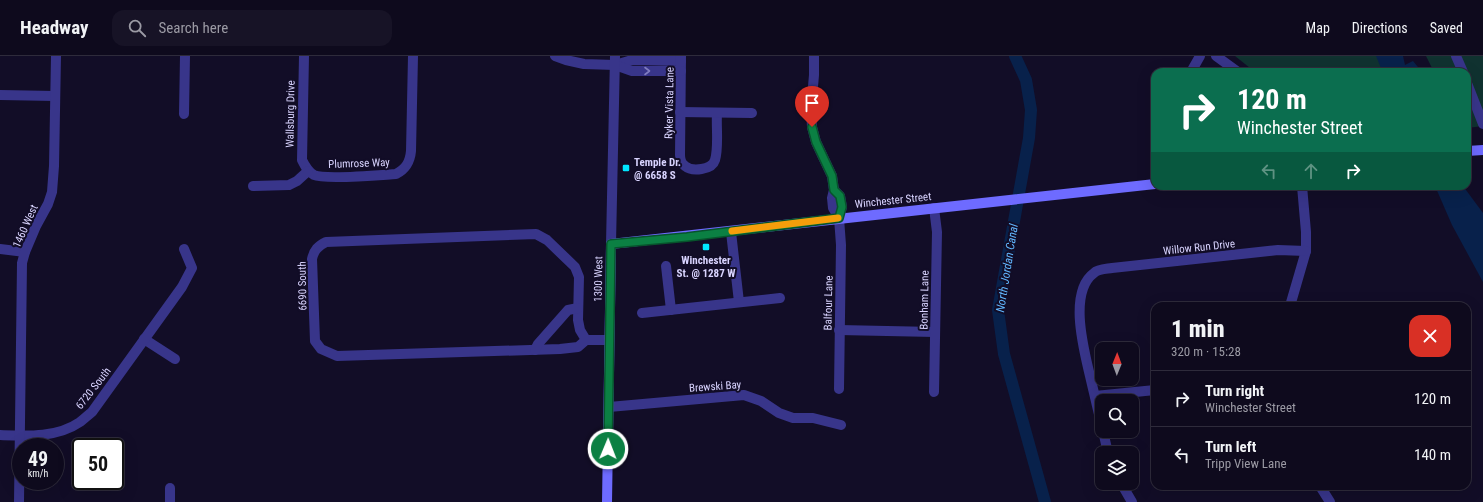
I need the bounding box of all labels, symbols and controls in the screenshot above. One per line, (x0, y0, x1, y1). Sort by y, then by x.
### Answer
search box (112, 10, 392, 46)
text: Headway (20, 16, 88, 39)
icon: search (126, 17, 148, 39)
text: Search here (158, 19, 228, 37)
text: Map (1306, 20, 1330, 36)
text: Directions (1352, 20, 1408, 36)
text: Saved (1430, 20, 1463, 36)
one-way arrow (644, 67, 650, 75)
street label: Ryker Vista Lane (662, 67, 677, 139)
street label: Wallsburg Drive (283, 80, 298, 148)
text: 120 m (1237, 83, 1307, 116)
icon: right (1171, 84, 1223, 136)
pin (795, 86, 829, 127)
icon: arrive (801, 92, 823, 114)
text: Winchester Street (1237, 117, 1363, 138)
street label: Plumrose Way (328, 156, 390, 171)
place label: Temple Dr. @ 6658 S (634, 156, 681, 182)
icon: left (1258, 160, 1280, 182)
icon: ahead (1300, 160, 1322, 182)
icon: right (1342, 160, 1364, 182)
marker: Temple Dr. @ 6658 S (621, 163, 631, 173)
street label: Winchester Street (854, 190, 932, 211)
street label: 1460 West (10, 203, 41, 250)
water label: North Jordan Canal (993, 222, 1021, 313)
street label: Willow Run Drive (1163, 237, 1236, 258)
marker: Winchester St. @ 1287 W (701, 242, 711, 252)
place label: Winchester St. @ 1287 W (676, 254, 736, 280)
street label: 1300 West (592, 256, 605, 302)
street label: 6690 South (296, 261, 309, 311)
street label: Bonham Lane (917, 270, 932, 330)
street label: Balfour Lane (822, 275, 835, 331)
text: 1 min (1171, 315, 1225, 343)
button: close (1409, 315, 1451, 357)
north arrow (1095, 342, 1139, 386)
map controls (1095, 342, 1139, 490)
text: 320 m · 15:28 (1171, 344, 1241, 359)
street label: 6720 South (73, 365, 114, 412)
street label: Brewski Bay (688, 378, 742, 395)
text: Turn right (1205, 382, 1264, 400)
icon: right (1171, 388, 1193, 410)
text: 120 m (1414, 390, 1451, 408)
button: search (1095, 394, 1139, 438)
text: Winchester Street (1205, 400, 1296, 415)
position arrow (587, 428, 629, 470)
speed limit sign: 50 (72, 438, 124, 490)
text: Turn left (1205, 438, 1256, 456)
icon: left (1171, 444, 1193, 466)
button: layers (1095, 446, 1139, 490)
text: 140 m (1414, 446, 1451, 464)
text: 49 (28, 447, 48, 471)
text: Tripp View Lane (1205, 456, 1287, 471)
text: km/h (28, 468, 48, 479)

